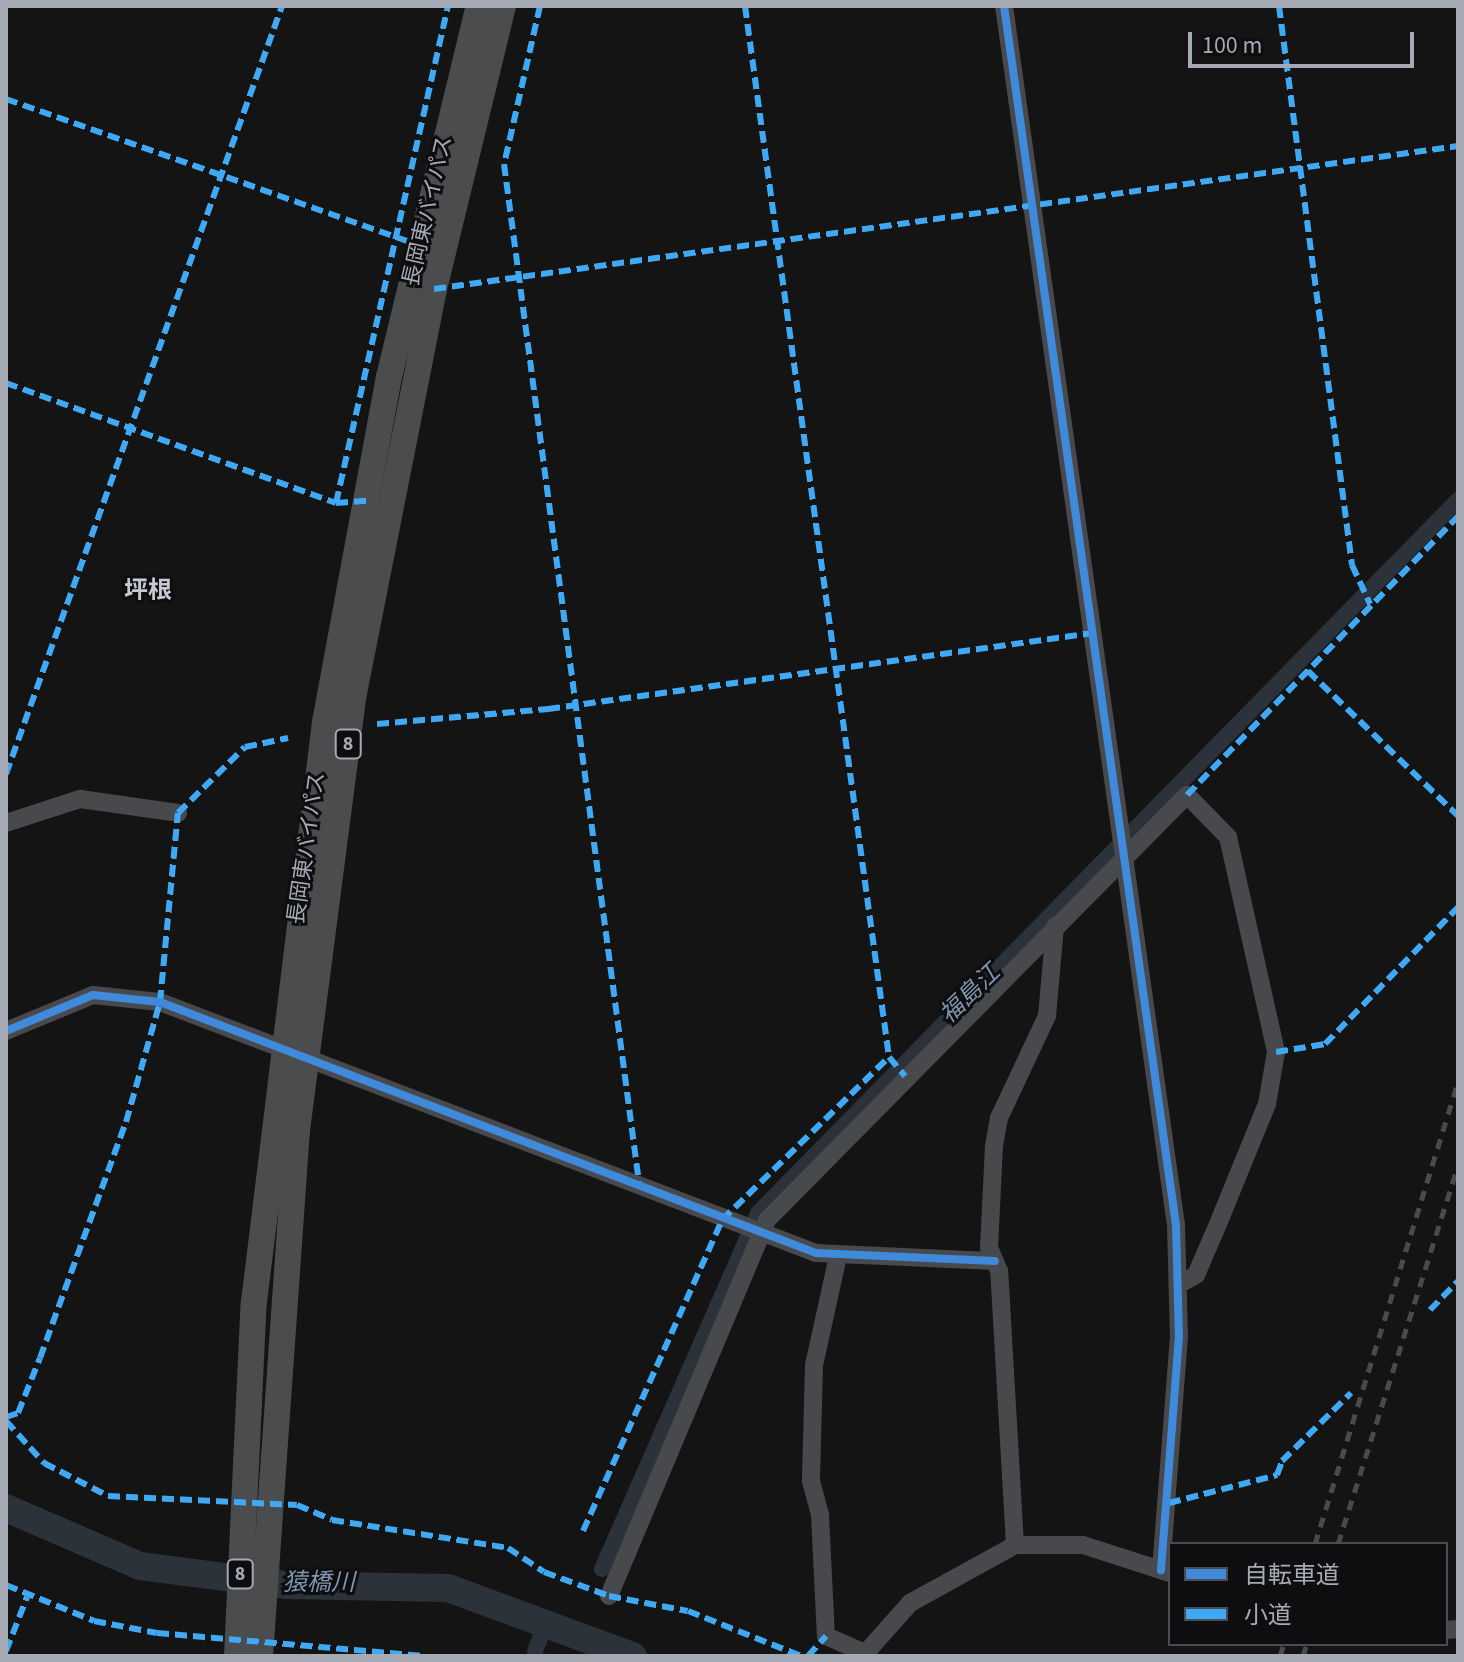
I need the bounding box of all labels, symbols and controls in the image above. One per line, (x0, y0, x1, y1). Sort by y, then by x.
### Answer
scale bar (1192, 16, 1418, 66)
text: 100 m (1202, 28, 1262, 63)
street label: 長岡東バイパス (398, 133, 458, 289)
district label: 坪根 (124, 577, 172, 605)
road number: 8 (334, 728, 362, 760)
street label: 長岡東バイパス (283, 770, 331, 926)
water label: 福島江 (934, 959, 1006, 1029)
legend (1168, 1542, 1448, 1646)
road number: 8 (226, 1558, 254, 1590)
text: 自転車道 (1244, 1558, 1340, 1593)
water label: 猿橋川 (283, 1569, 355, 1597)
text: 小道 (1244, 1598, 1292, 1633)

